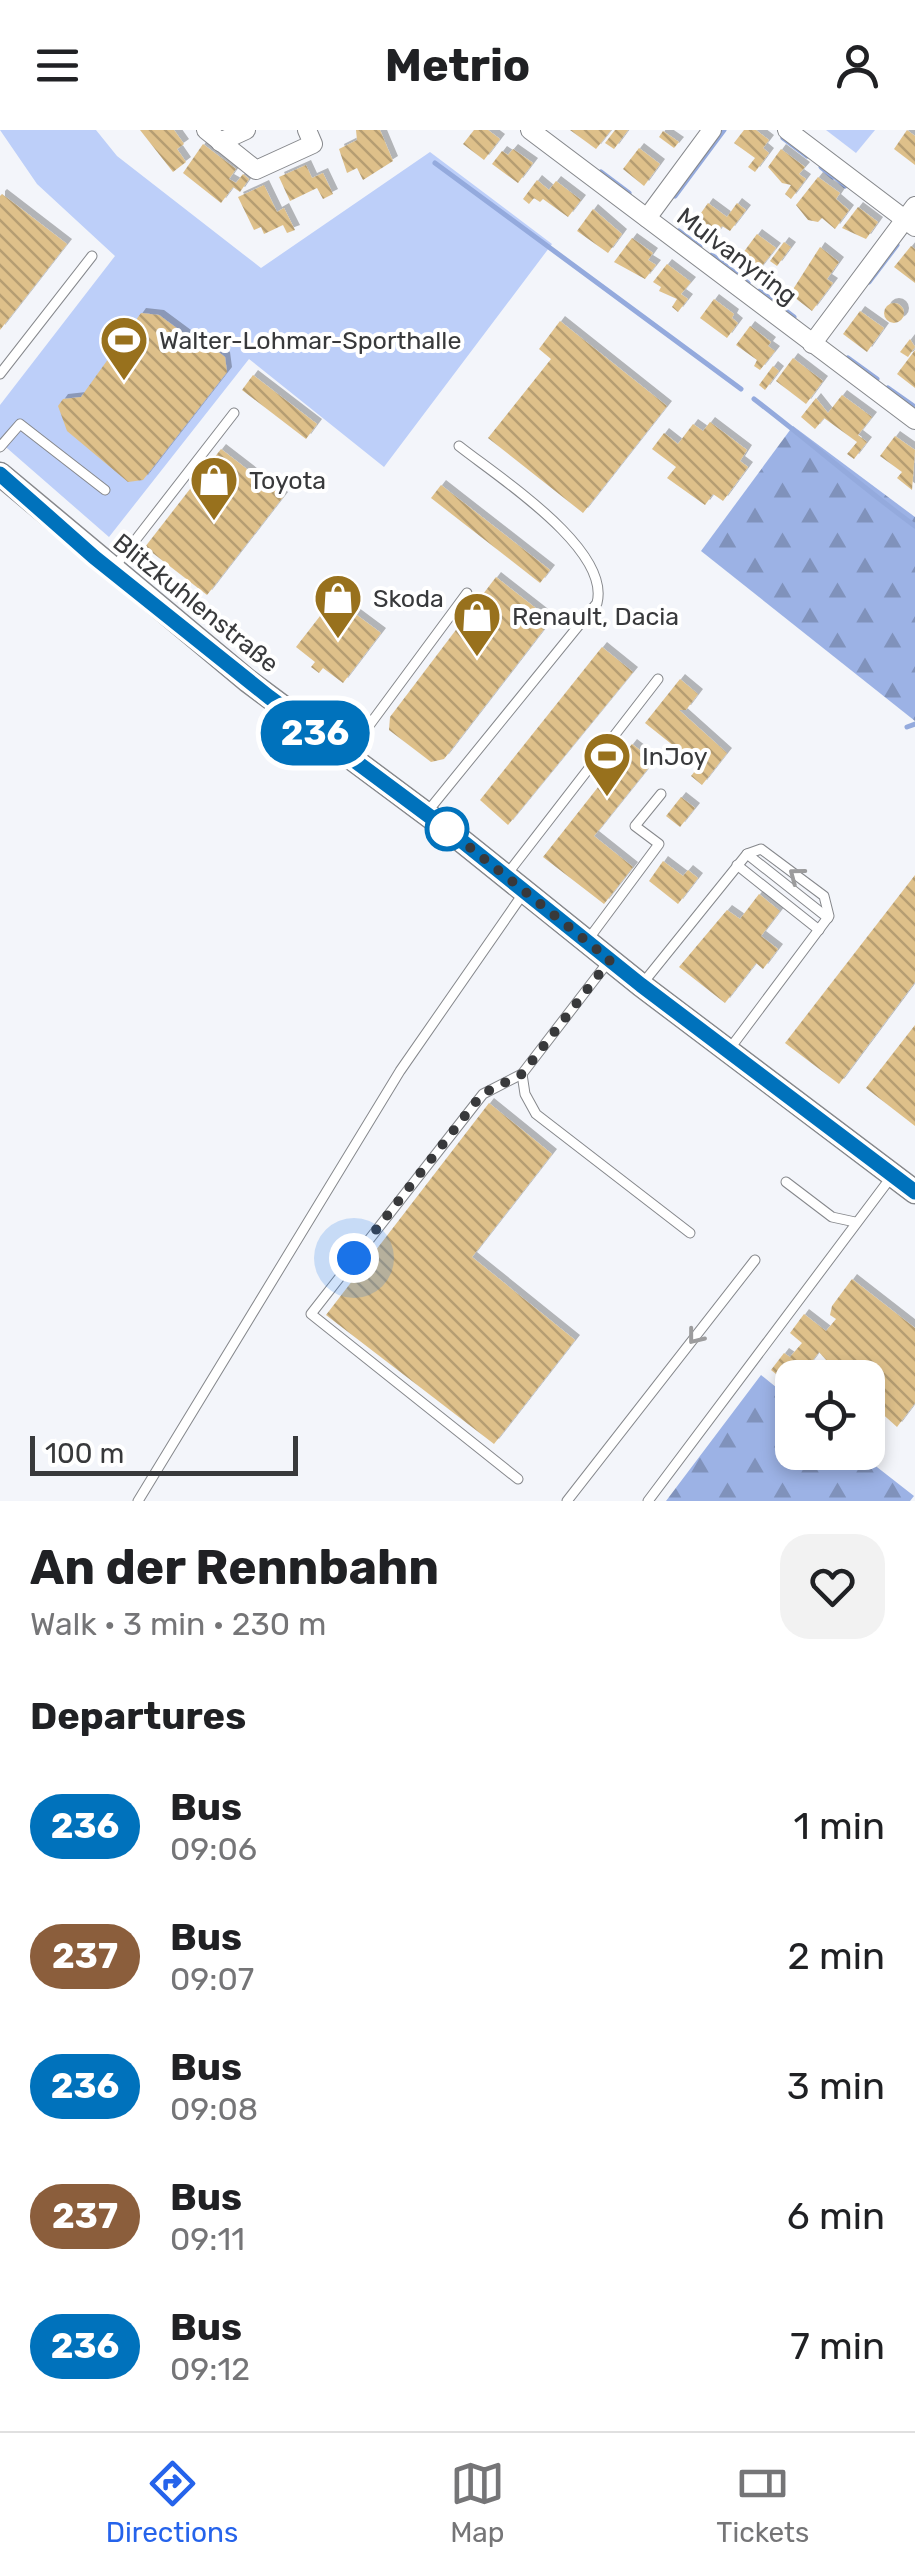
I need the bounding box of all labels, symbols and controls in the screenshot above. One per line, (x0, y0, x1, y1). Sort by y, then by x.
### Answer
icon: menu (30, 38, 85, 93)
icon: person (830, 38, 885, 93)
text: Metrio (385, 39, 530, 92)
street label: Mulvanyring (671, 202, 803, 310)
sports icon: Walter-Lohmar-Sporthalle (98, 314, 150, 382)
place label: Walter-Lohmar-Sporthalle (159, 326, 461, 355)
shop icon: Toyota (188, 454, 240, 522)
place label: Toyota (249, 466, 326, 495)
street label: Blitzkuhlenstraße (108, 528, 284, 678)
shop icon: Skoda (312, 572, 364, 640)
place label: Skoda (373, 584, 444, 613)
shop icon: Renault, Dacia (451, 590, 503, 658)
place label: Renault, Dacia (512, 602, 679, 631)
line badge: 236 (258, 700, 372, 766)
text: 236 (281, 712, 349, 754)
sports icon: InJoy (581, 730, 633, 798)
place label: InJoy (642, 742, 708, 771)
unlabelled marker (426, 808, 468, 850)
one-way arrow (789, 869, 807, 886)
your location (329, 1233, 379, 1283)
one-way arrow (689, 1326, 706, 1344)
map controls (775, 1360, 885, 1470)
button: locate (775, 1360, 885, 1470)
scale bar (30, 1431, 298, 1476)
text: 100 m (45, 1437, 124, 1470)
button: heart (780, 1534, 885, 1639)
text: An der Rennbahn (30, 1539, 439, 1596)
text: Walk · 3 min · 230 m (30, 1605, 326, 1643)
text: Departures (30, 1693, 246, 1739)
text: Bus (170, 1784, 242, 1830)
text: 1 min (793, 1803, 885, 1849)
text: 236 (51, 1805, 119, 1847)
text: 09:06 (170, 1830, 257, 1868)
text: Bus (170, 1914, 242, 1960)
text: 2 min (787, 1933, 885, 1979)
text: 237 (52, 1935, 118, 1977)
text: 09:07 (170, 1960, 254, 1998)
text: Bus (170, 2044, 242, 2090)
text: 3 min (787, 2063, 885, 2109)
text: 236 (51, 2065, 119, 2107)
text: 09:08 (170, 2090, 258, 2128)
text: Bus (170, 2174, 242, 2220)
text: 6 min (787, 2193, 885, 2239)
text: 237 (52, 2195, 118, 2237)
text: 09:11 (170, 2220, 245, 2258)
text: Bus (170, 2304, 242, 2350)
text: 7 min (790, 2323, 885, 2369)
text: 236 (51, 2325, 119, 2367)
text: 09:12 (170, 2350, 250, 2388)
tab: Directions (106, 2456, 238, 2549)
tab: Map (450, 2456, 505, 2549)
tab: Tickets (716, 2456, 809, 2549)

